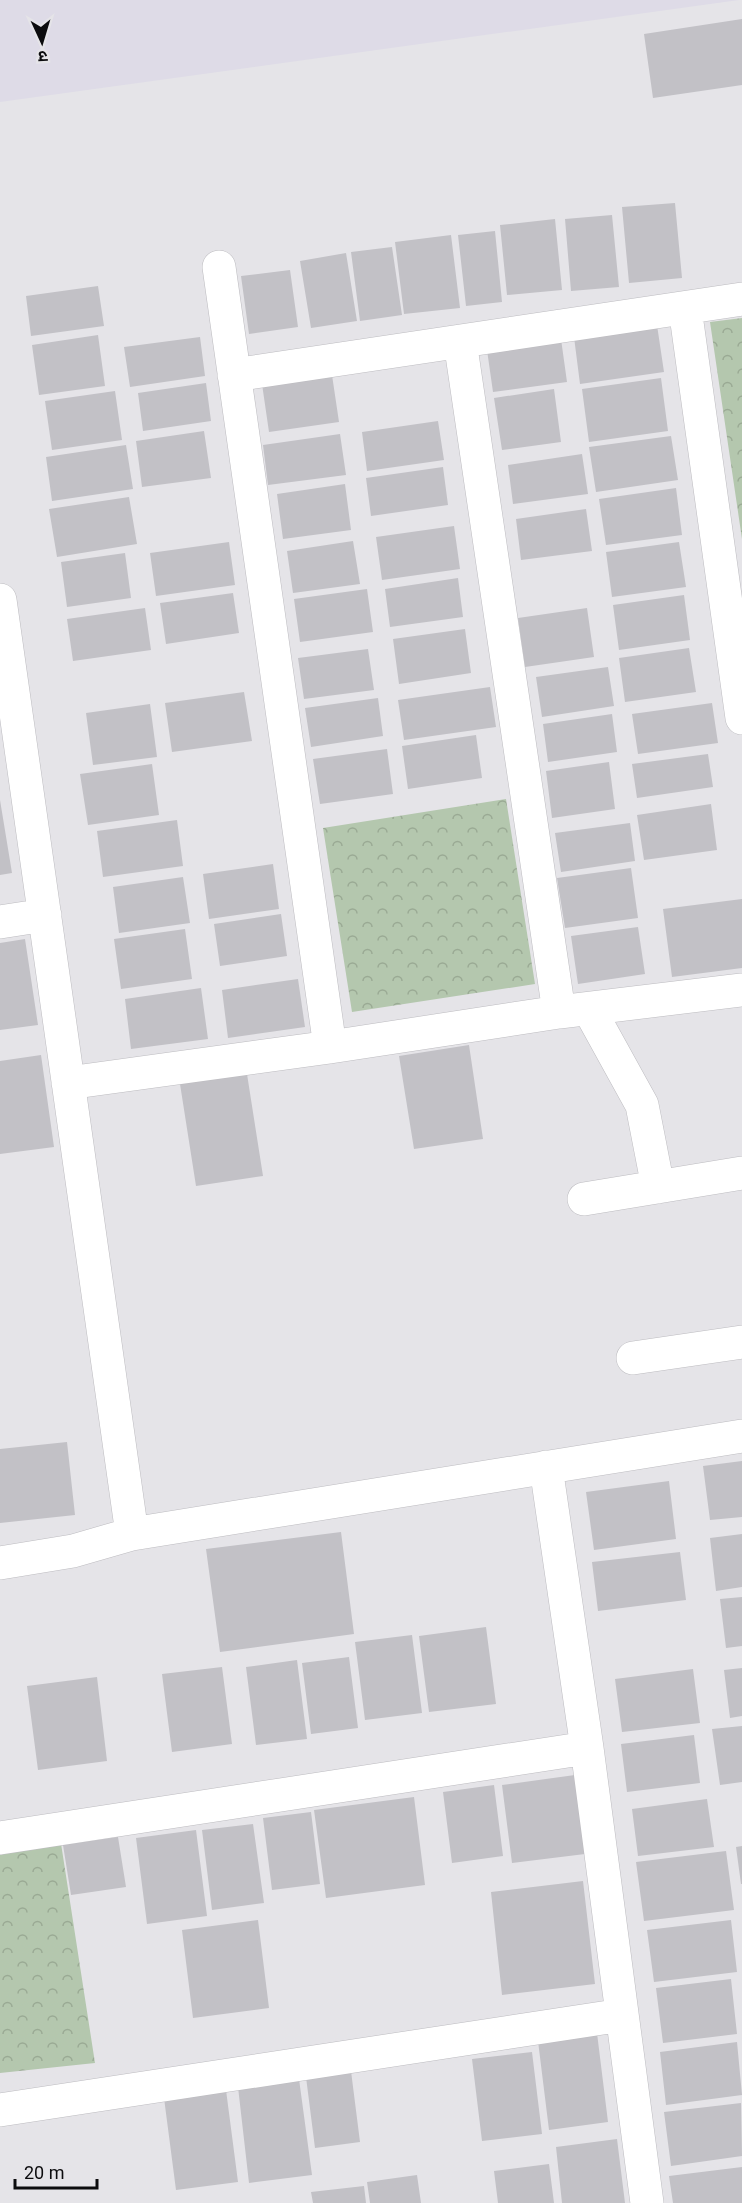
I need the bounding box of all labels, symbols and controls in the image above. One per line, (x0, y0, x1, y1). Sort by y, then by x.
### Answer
north arrow (12, 12, 72, 72)
text: उ (37, 47, 48, 66)
scale bar (15, 2152, 98, 2190)
text: 20 m (24, 2162, 64, 2183)

